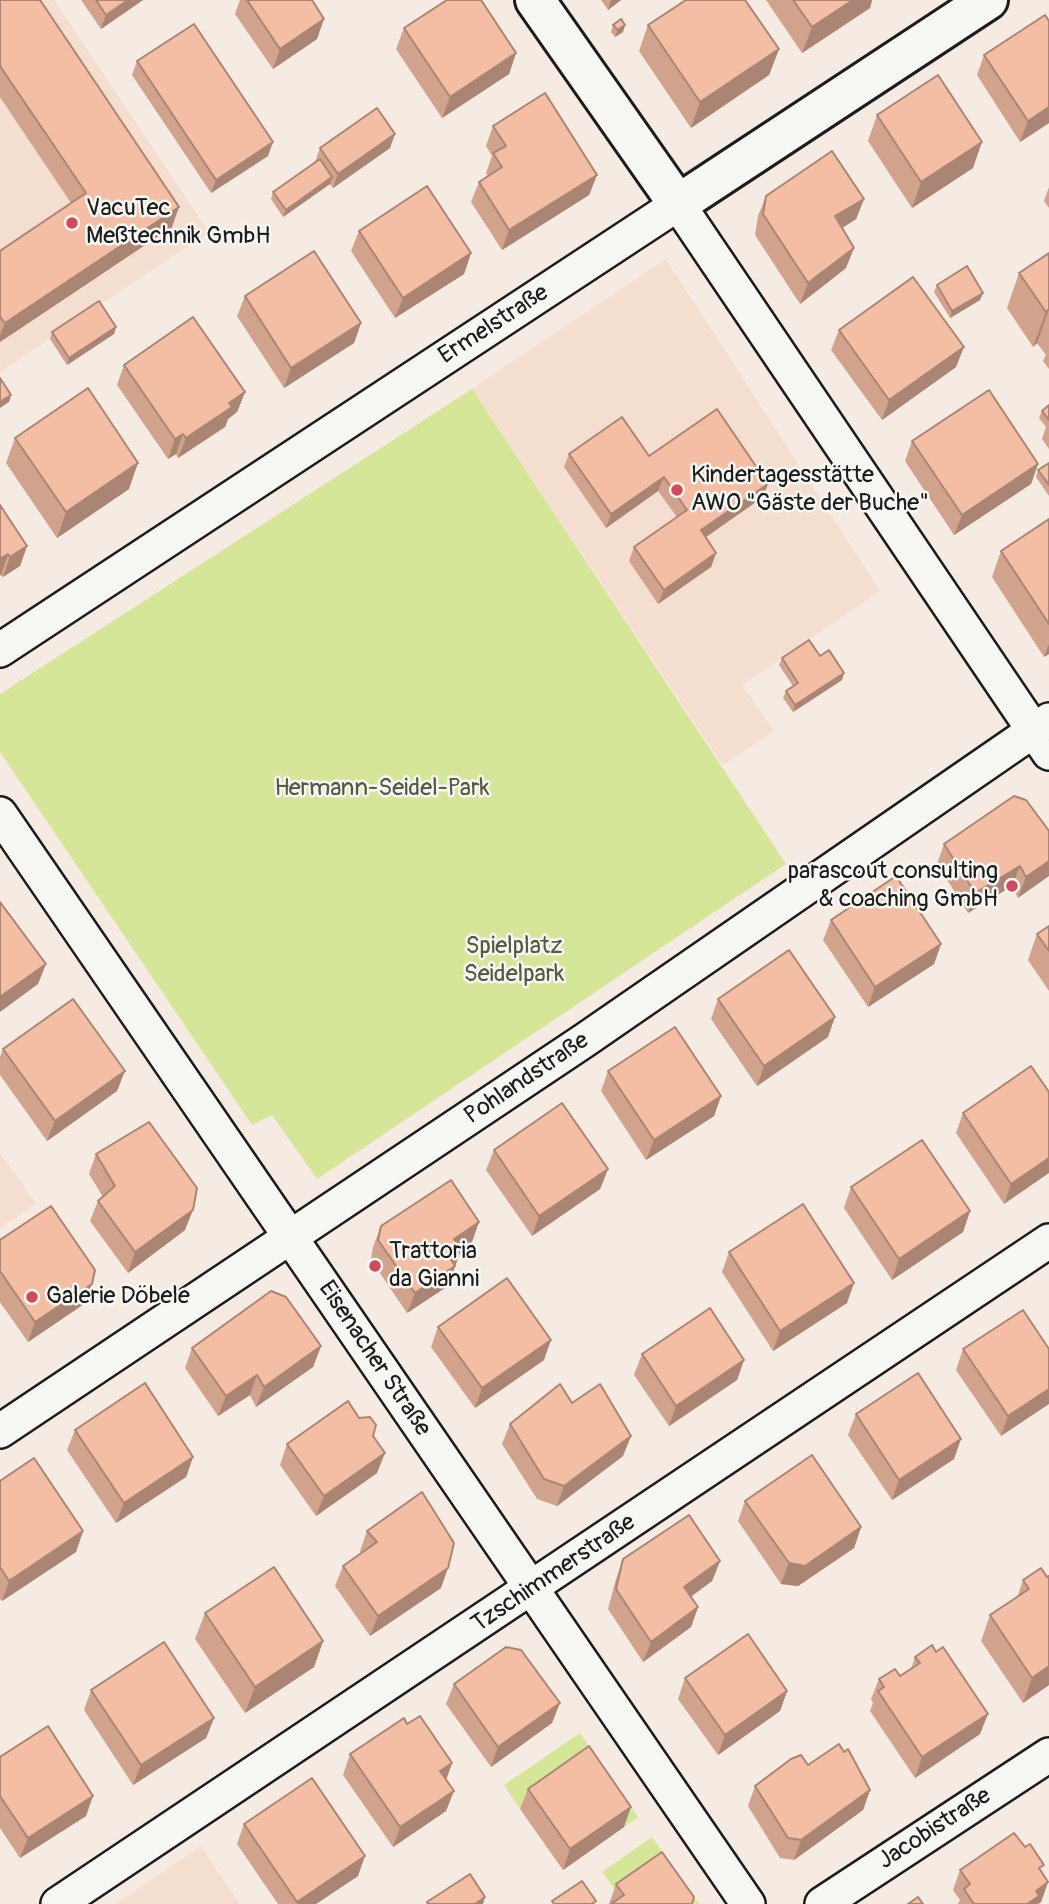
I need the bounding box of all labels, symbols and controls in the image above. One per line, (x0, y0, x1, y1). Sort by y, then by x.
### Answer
place label: VacuTec Meßtechnik GmbH (86, 195, 270, 251)
marker: VacuTec Meßtechnik GmbH (64, 215, 80, 231)
street label: Ermelstraße (434, 279, 554, 371)
place label: Kindertagesstätte AWO "Gäste der Buche" (691, 462, 929, 518)
marker: Kindertagesstätte AWO "Gäste der Buche" (669, 482, 685, 498)
park label: Hermann-Seidel-Park (274, 775, 490, 803)
place label: parascout consulting & coaching GmbH (788, 858, 998, 914)
marker: parascout consulting & coaching GmbH (1004, 878, 1020, 894)
park label: Spielplatz Seidelpark (464, 933, 564, 989)
street label: Pohlandstraße (459, 1027, 595, 1131)
place label: Trattoria da Gianni (389, 1238, 479, 1294)
marker: Trattoria da Gianni (367, 1258, 383, 1274)
street label: Eisenacher Straße (311, 1276, 437, 1442)
place label: Galerie Döbele (46, 1283, 190, 1311)
marker: Galerie Döbele (24, 1289, 40, 1305)
street label: Tzschimmerstraße (467, 1509, 641, 1639)
street label: Jacobistraße (873, 1782, 997, 1876)

